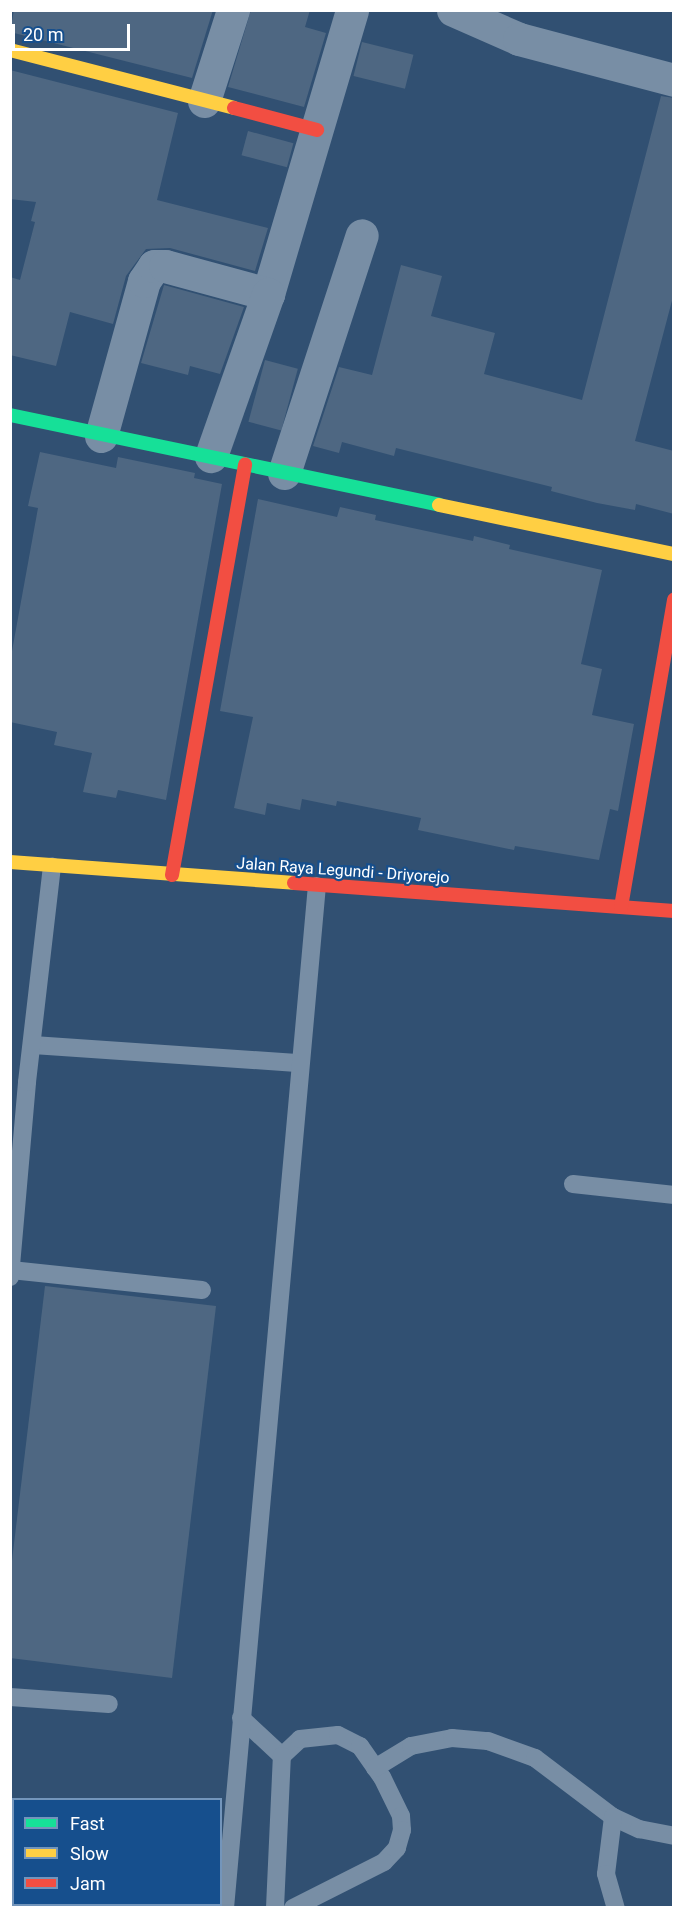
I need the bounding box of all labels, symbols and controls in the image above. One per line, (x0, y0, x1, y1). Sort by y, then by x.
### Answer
scale bar (15, 12, 134, 50)
text: 20 m (23, 24, 63, 45)
street label: Jalan Raya Legundi - Driyorejo (236, 854, 450, 888)
legend (12, 1798, 222, 1906)
text: Fast (70, 1813, 105, 1834)
text: Slow (70, 1843, 109, 1864)
text: Jam (70, 1873, 106, 1894)

